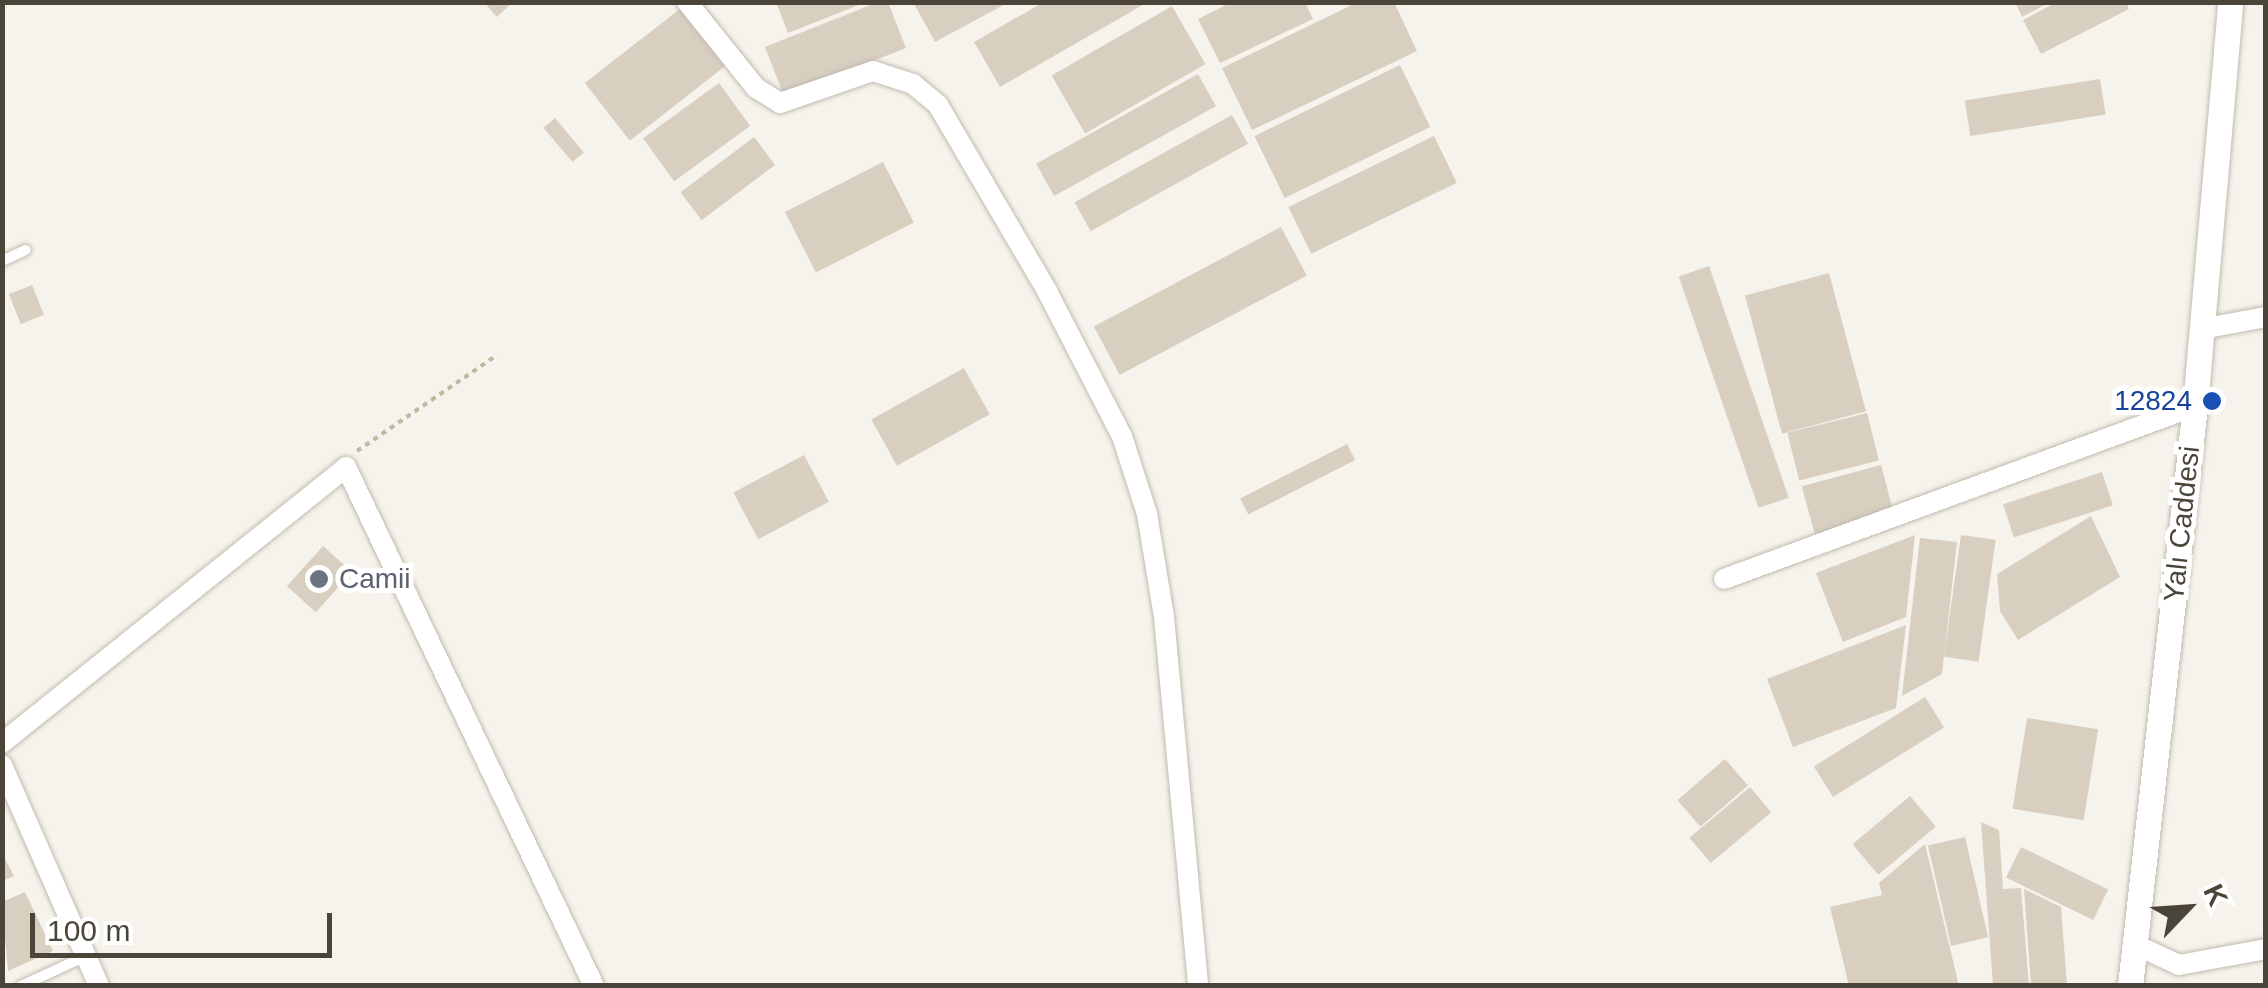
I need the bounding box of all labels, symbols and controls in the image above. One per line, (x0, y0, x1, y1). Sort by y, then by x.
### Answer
place label: 12824 (2114, 384, 2192, 418)
marker: 12824 (2201, 390, 2223, 412)
street label: Yalı Caddesi (2157, 444, 2207, 604)
place label: Camii (339, 562, 411, 596)
marker: Camii (308, 568, 330, 590)
north arrow (2138, 858, 2238, 958)
text: K (2197, 879, 2234, 911)
scale bar (35, 893, 338, 955)
text: 100 m (47, 914, 130, 947)

